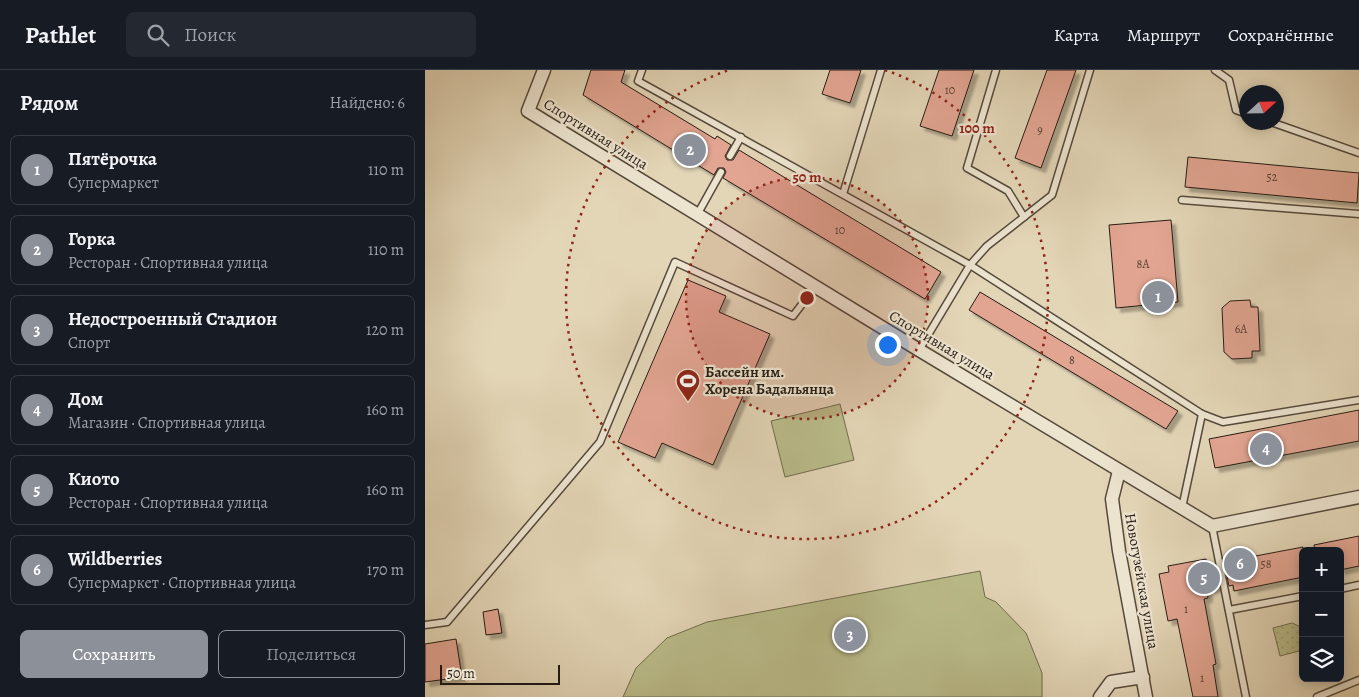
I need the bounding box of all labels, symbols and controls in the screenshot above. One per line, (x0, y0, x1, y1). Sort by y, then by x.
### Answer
search box (126, 12, 476, 57)
text: Pathlet (25, 19, 96, 51)
icon: search (144, 21, 172, 49)
text: Поиск (184, 22, 236, 48)
text: Карта (1054, 23, 1099, 47)
text: Маршрут (1127, 23, 1200, 47)
text: Сохранённые (1228, 23, 1334, 47)
house number: 10 (945, 82, 955, 98)
north arrow (1239, 85, 1284, 130)
text: Рядом (20, 89, 78, 117)
text: Найдено: 6 (330, 92, 405, 114)
street label: Спортивная улица (540, 94, 652, 174)
text: 100 m (959, 118, 995, 138)
house number: 9 (1037, 122, 1043, 138)
pin: 2 (674, 131, 706, 169)
text: Пятёрочка (68, 146, 157, 172)
text: 1 (34, 159, 40, 181)
text: 110 m (368, 159, 404, 181)
text: 50 m (792, 167, 822, 187)
house number: 52 (1267, 169, 1278, 185)
text: Супермаркет (68, 172, 159, 194)
house number: 10 (835, 222, 845, 238)
text: Горка (68, 226, 116, 252)
text: 2 (33, 239, 41, 261)
text: 110 m (368, 239, 404, 261)
text: Ресторан · Спортивная улица (68, 252, 268, 274)
house number: 8А (1137, 256, 1150, 272)
pin: 1 (1142, 278, 1174, 316)
centre of rings (798, 289, 816, 307)
text: Недостроенный Стадион (68, 306, 277, 332)
street label: Спортивная улица (885, 306, 999, 384)
text: 3 (34, 319, 40, 341)
text: 120 m (366, 319, 404, 341)
house number: 6А (1235, 321, 1248, 337)
text: Спорт (68, 332, 110, 354)
your location (875, 332, 901, 358)
house number: 8 (1069, 352, 1075, 368)
place label: Бассейн им. Хорена Бадальянца (705, 362, 835, 399)
sports icon: Бассейн им. Хорена Бадальянца (675, 368, 701, 402)
text: Дом (68, 386, 103, 412)
text: 4 (33, 399, 41, 421)
text: 160 m (366, 399, 404, 421)
text: Магазин · Спортивная улица (68, 412, 266, 434)
pin: 4 (1250, 430, 1282, 468)
text: Киото (68, 466, 120, 492)
text: 5 (34, 479, 40, 501)
text: 160 m (366, 479, 404, 501)
text: Ресторан · Спортивная улица (68, 492, 268, 514)
street label: Новогузейская улица (1120, 511, 1164, 651)
pin: 6 (1224, 545, 1256, 583)
text: Wildberries (68, 546, 162, 572)
map controls (1299, 547, 1344, 682)
button: + (1299, 547, 1344, 592)
house number: 58 (1261, 556, 1272, 572)
text: 6 (33, 559, 41, 581)
text: 170 m (367, 559, 404, 581)
pin: 5 (1188, 559, 1220, 597)
text: Супермаркет · Спортивная улица (68, 572, 296, 594)
button: − (1299, 592, 1344, 637)
house number: 1 (1184, 601, 1188, 617)
pin: 3 (834, 616, 866, 654)
button: Сохранить (20, 630, 208, 678)
button: Поделиться (218, 630, 405, 678)
button: layers (1299, 637, 1344, 682)
scale bar (440, 662, 560, 685)
text: 50 m (447, 664, 475, 683)
house number: 1 (1200, 670, 1204, 686)

